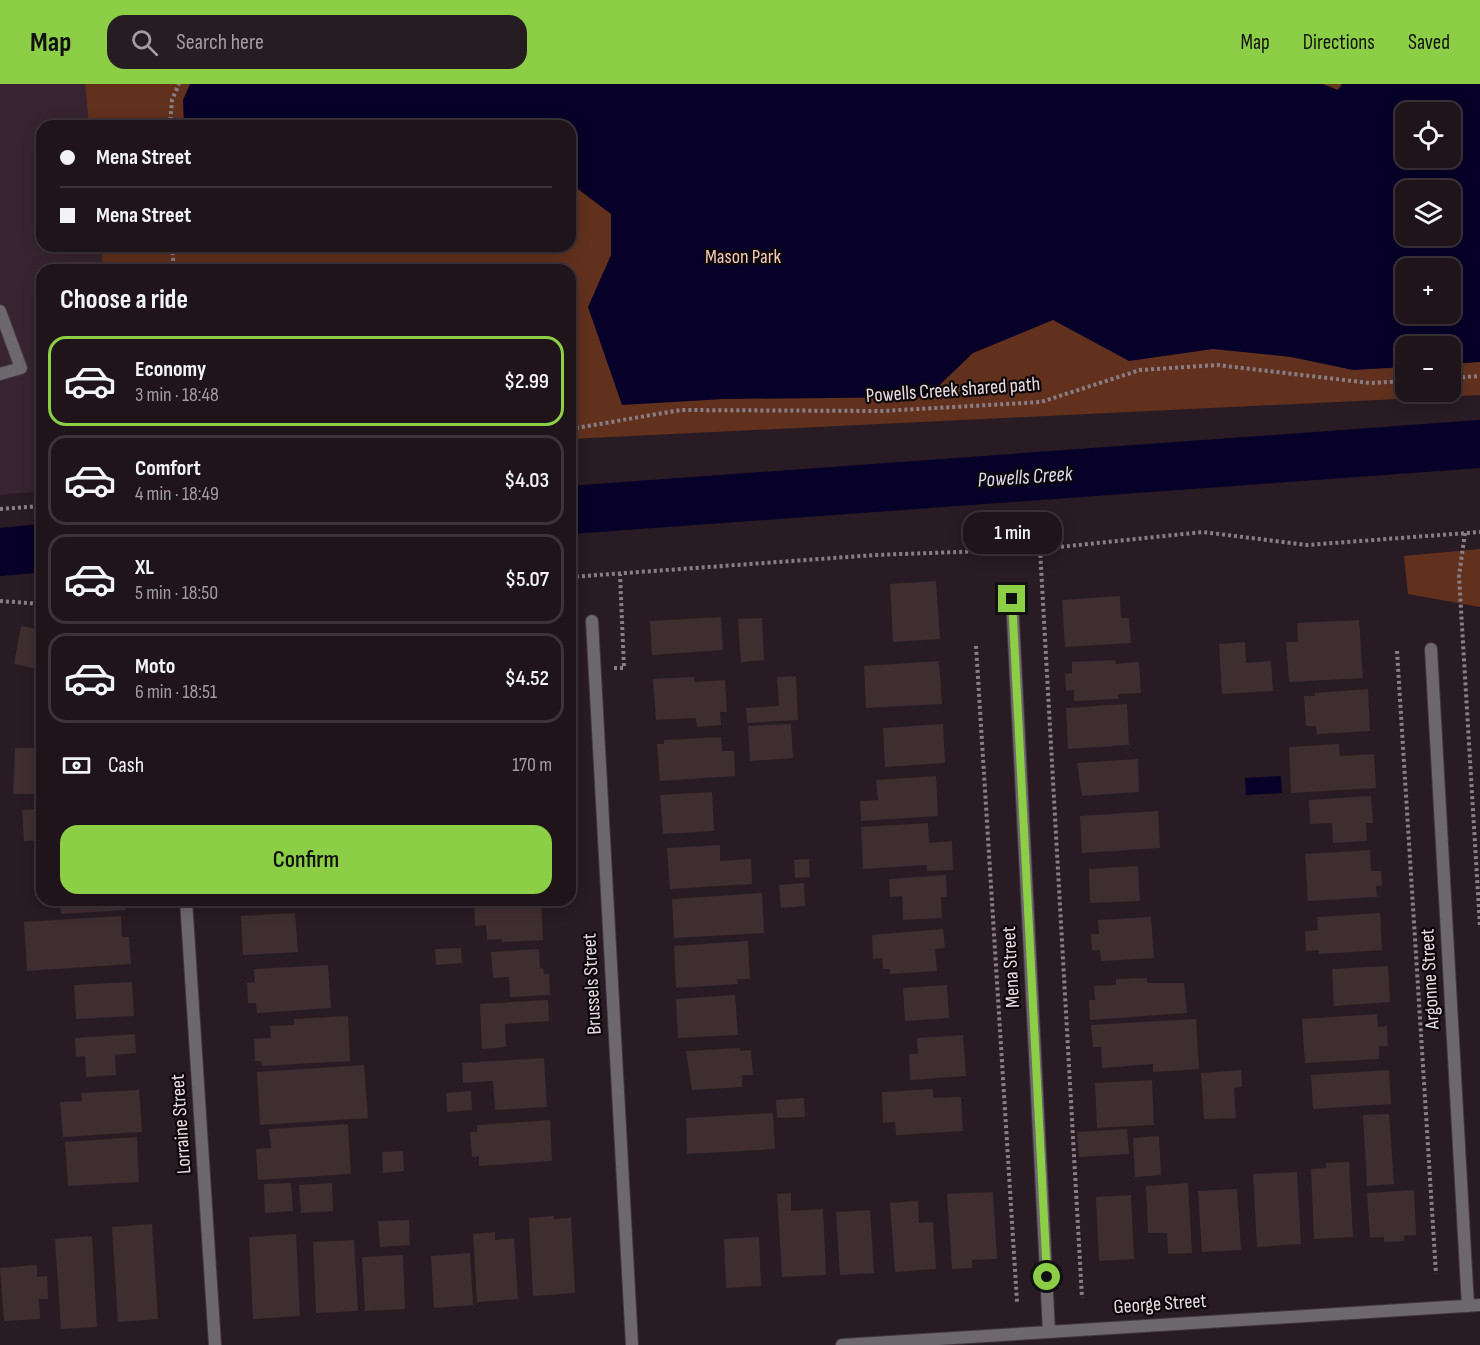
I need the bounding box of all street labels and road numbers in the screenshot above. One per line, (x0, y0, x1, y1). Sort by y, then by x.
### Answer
street label: Powells Creek shared path (865, 372, 1041, 408)
street label: Mena Street (997, 926, 1025, 1008)
street label: Argonne Street (1415, 928, 1445, 1031)
street label: Brussels Street (577, 933, 607, 1035)
street label: Lorraine Street (166, 1073, 196, 1175)
street label: George Street (1113, 1289, 1207, 1319)

